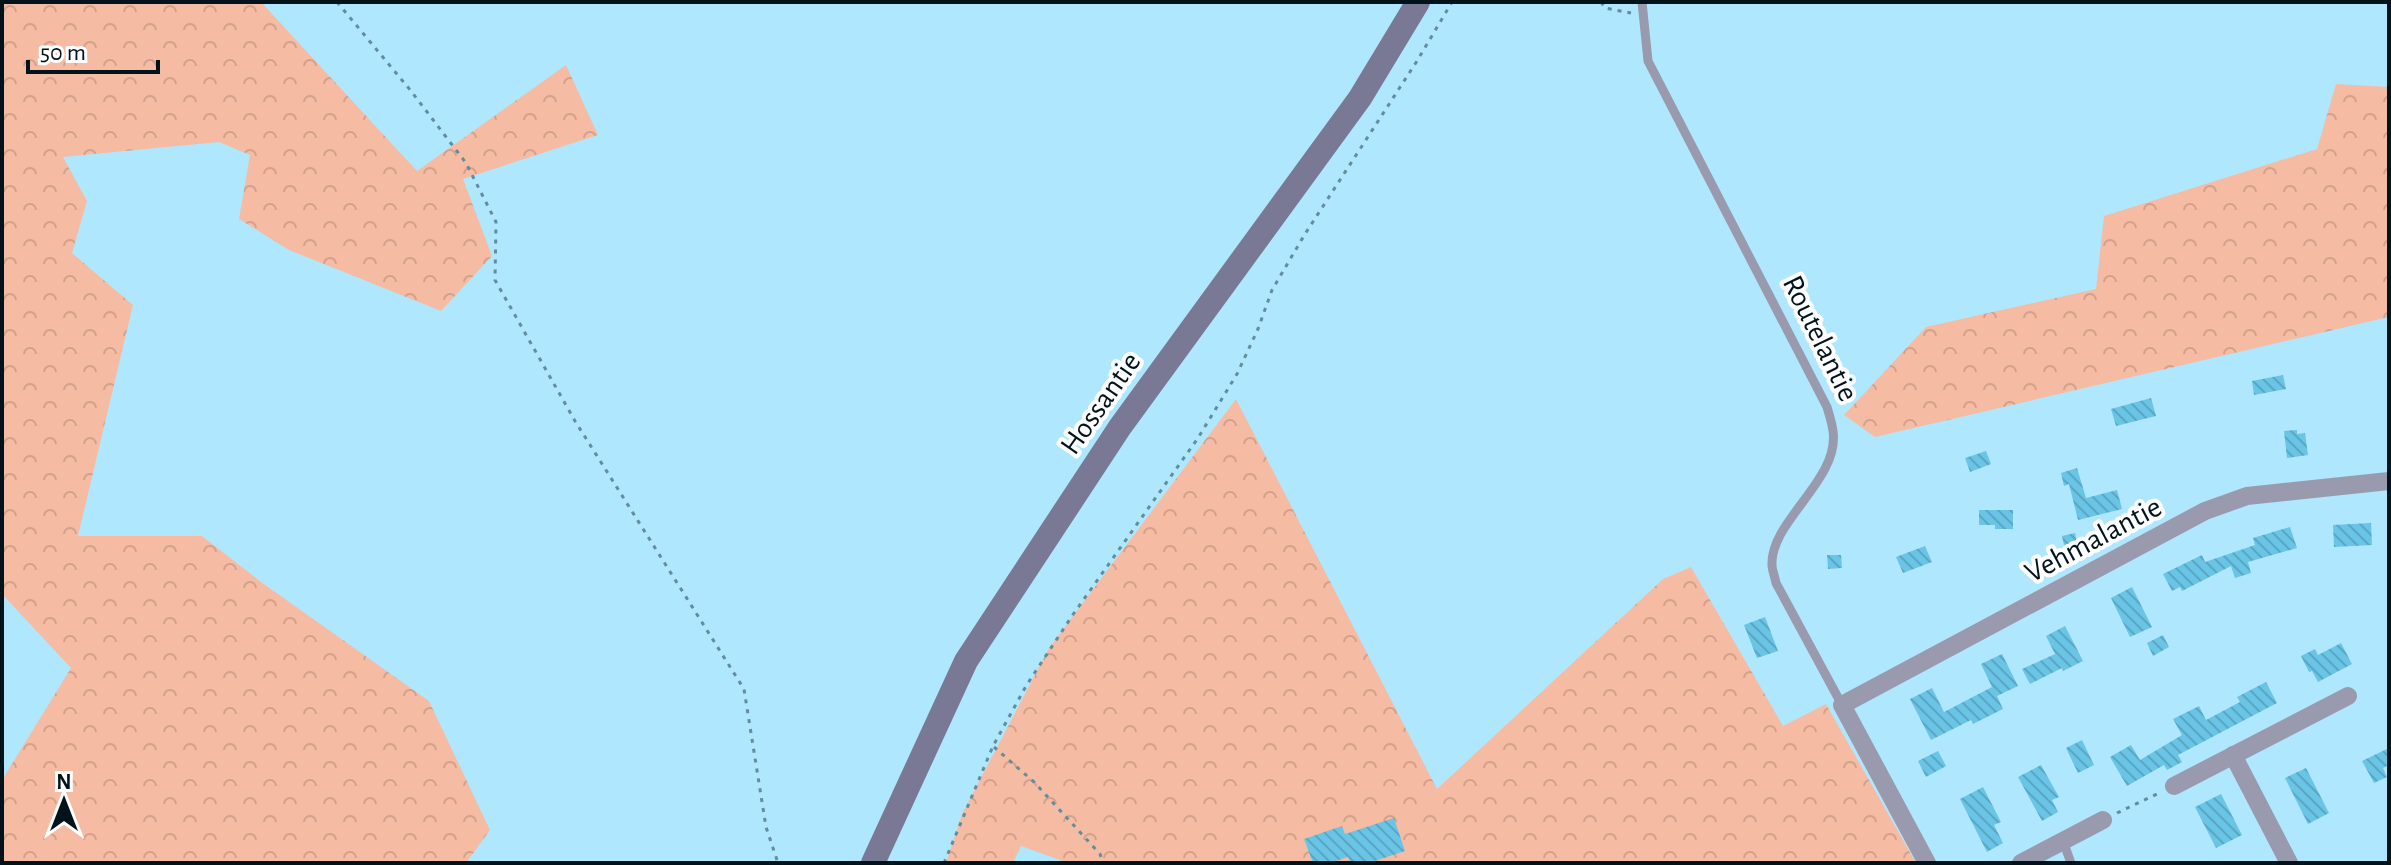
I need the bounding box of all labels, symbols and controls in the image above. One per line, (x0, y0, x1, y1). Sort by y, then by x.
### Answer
scale bar (28, 24, 158, 74)
text: 50 m (40, 41, 86, 65)
street label: Routelantie (1777, 271, 1863, 406)
street label: Hossantie (1055, 347, 1147, 460)
street label: Vehmalantie (2020, 491, 2167, 588)
north arrow (24, 761, 104, 841)
text: N (56, 771, 72, 793)

